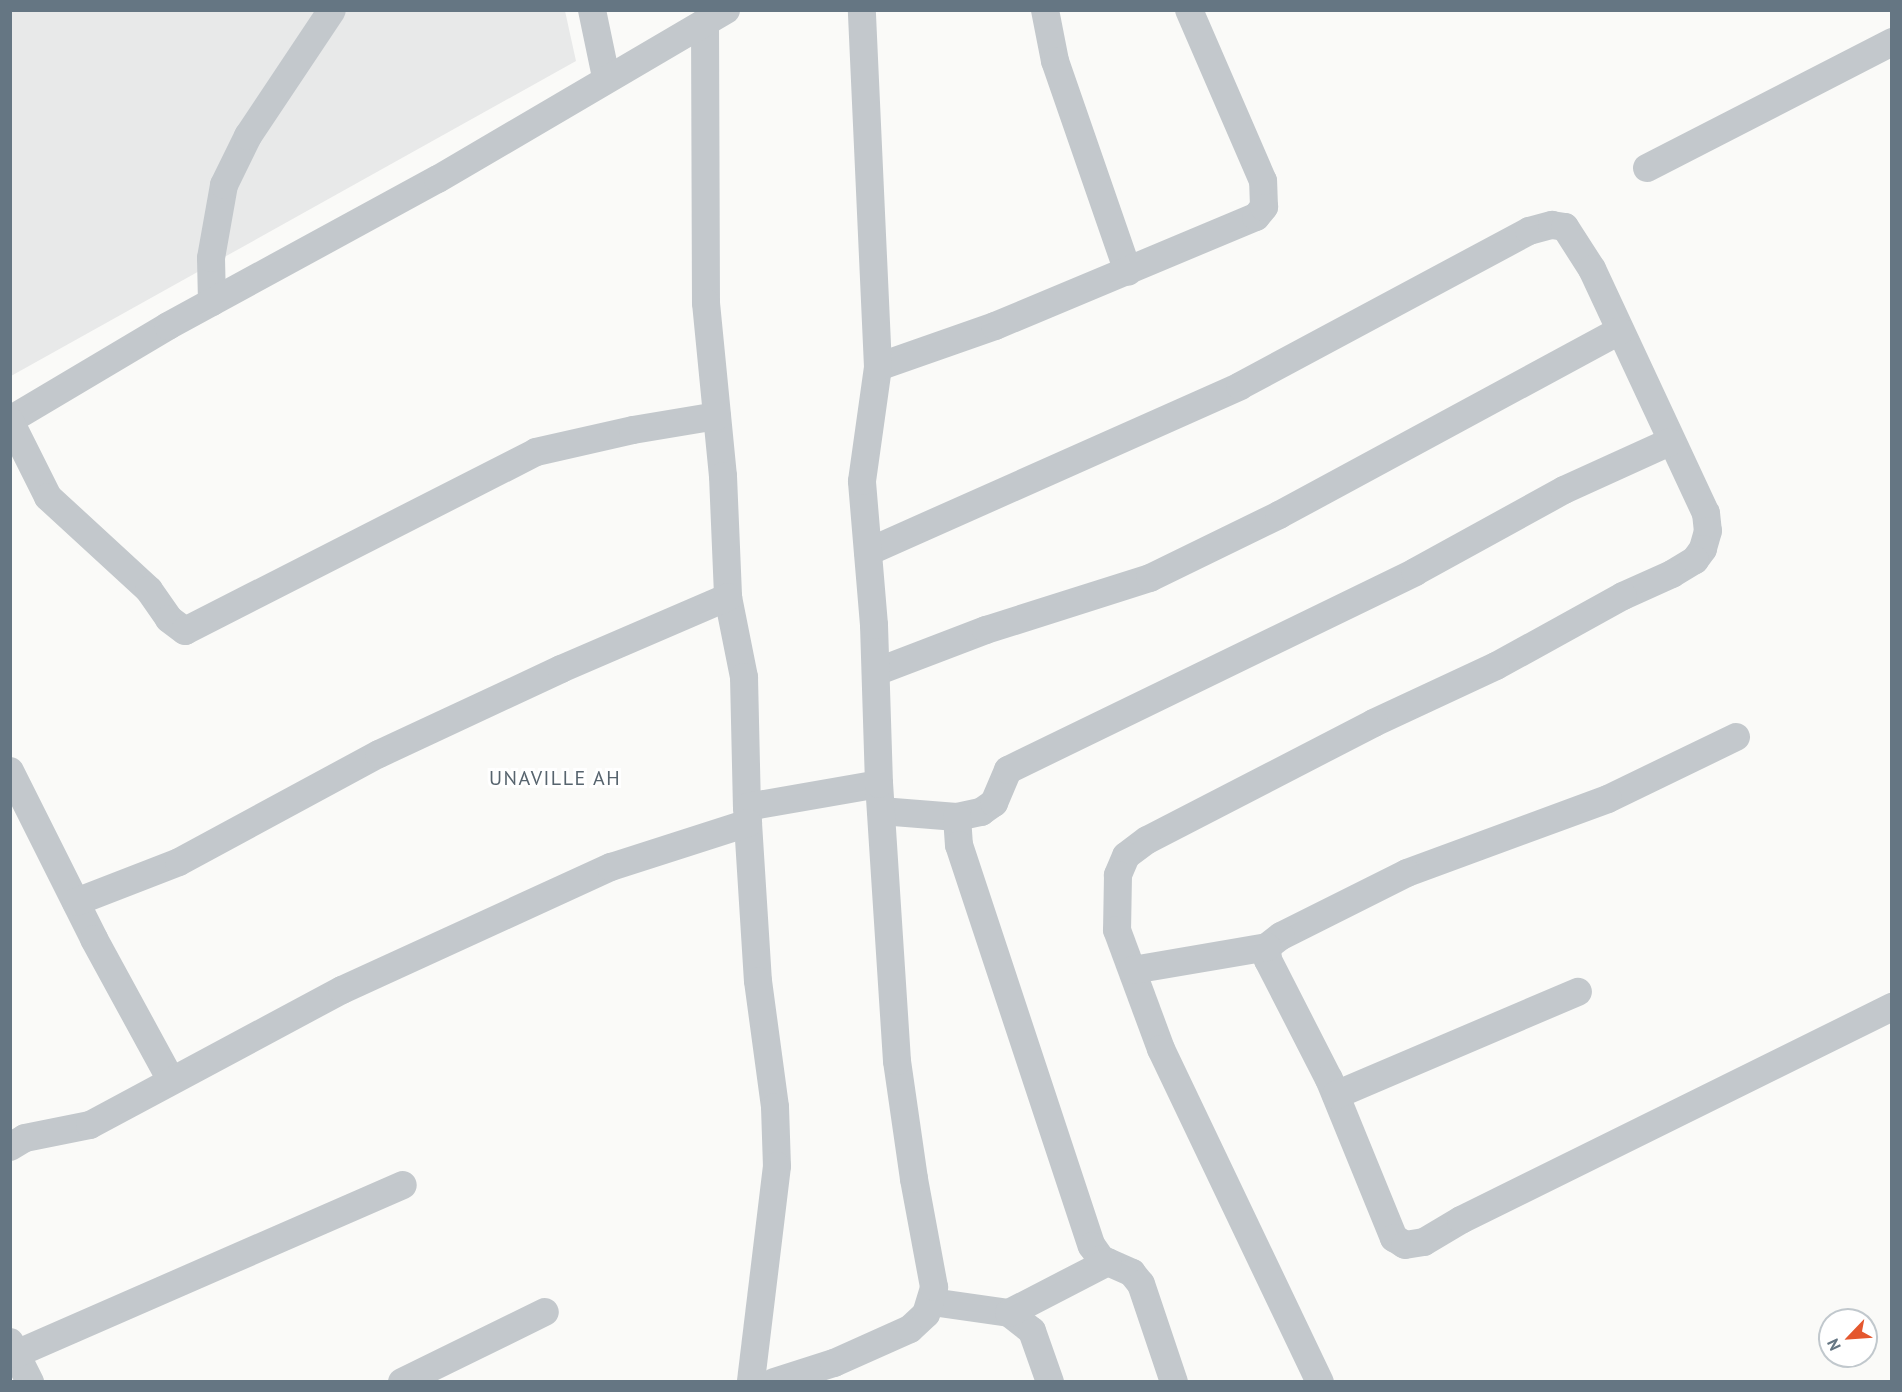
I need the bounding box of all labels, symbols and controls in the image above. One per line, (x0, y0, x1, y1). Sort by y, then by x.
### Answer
district label: UNAVILLE AH (489, 766, 621, 790)
north arrow (1818, 1308, 1878, 1368)
text: N (1822, 1336, 1845, 1354)

